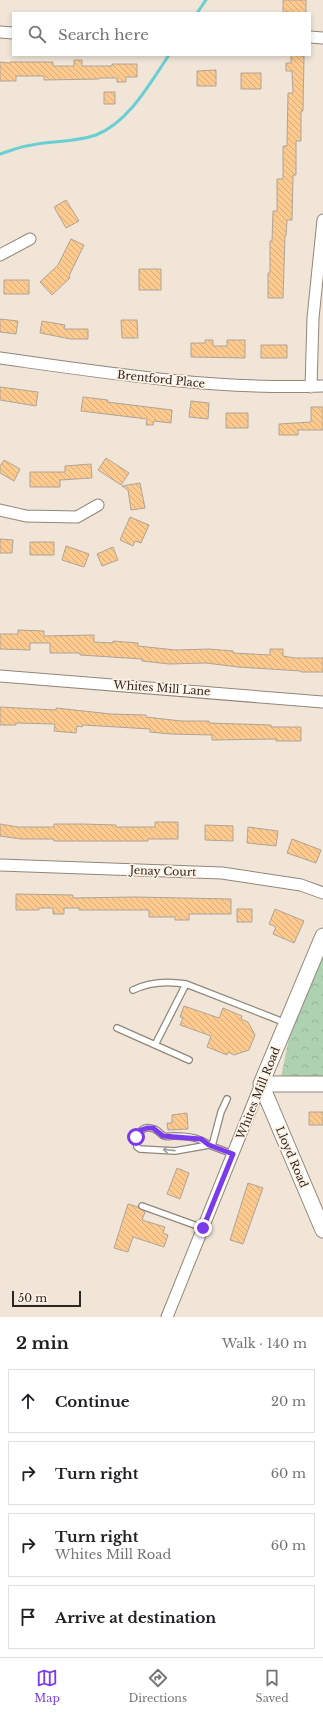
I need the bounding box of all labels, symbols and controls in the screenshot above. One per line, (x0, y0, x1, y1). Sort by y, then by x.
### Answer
search box (12, 12, 311, 56)
icon: search (26, 23, 48, 45)
text: Search here (58, 25, 149, 44)
street label: Brentford Place (116, 367, 206, 391)
street label: Whites Mill Lane (112, 678, 211, 698)
street label: Jenay Court (128, 863, 197, 879)
street label: Whites Mill Road (233, 1044, 283, 1142)
street label: Lloyd Road (273, 1124, 311, 1190)
route start (127, 1128, 145, 1146)
one-way arrow (163, 1146, 176, 1154)
route end (194, 1219, 212, 1237)
scale bar (12, 1289, 81, 1308)
text: 50 m (18, 1291, 47, 1305)
text: 2 min (16, 1333, 69, 1354)
text: Walk · 140 m (222, 1335, 307, 1352)
icon: ahead (17, 1390, 39, 1412)
text: Continue (55, 1392, 130, 1411)
text: 20 m (271, 1393, 306, 1410)
icon: right (17, 1462, 39, 1484)
text: Turn right (55, 1464, 138, 1483)
text: 60 m (271, 1465, 306, 1482)
text: Turn right (55, 1527, 138, 1546)
icon: right (17, 1534, 39, 1556)
text: 60 m (271, 1537, 306, 1554)
text: Whites Mill Road (55, 1546, 171, 1563)
icon: arrive (17, 1606, 39, 1628)
text: Arrive at destination (55, 1608, 216, 1627)
tab: Map (34, 1667, 60, 1705)
tab: Directions (128, 1667, 187, 1705)
tab: Saved (256, 1667, 289, 1705)

